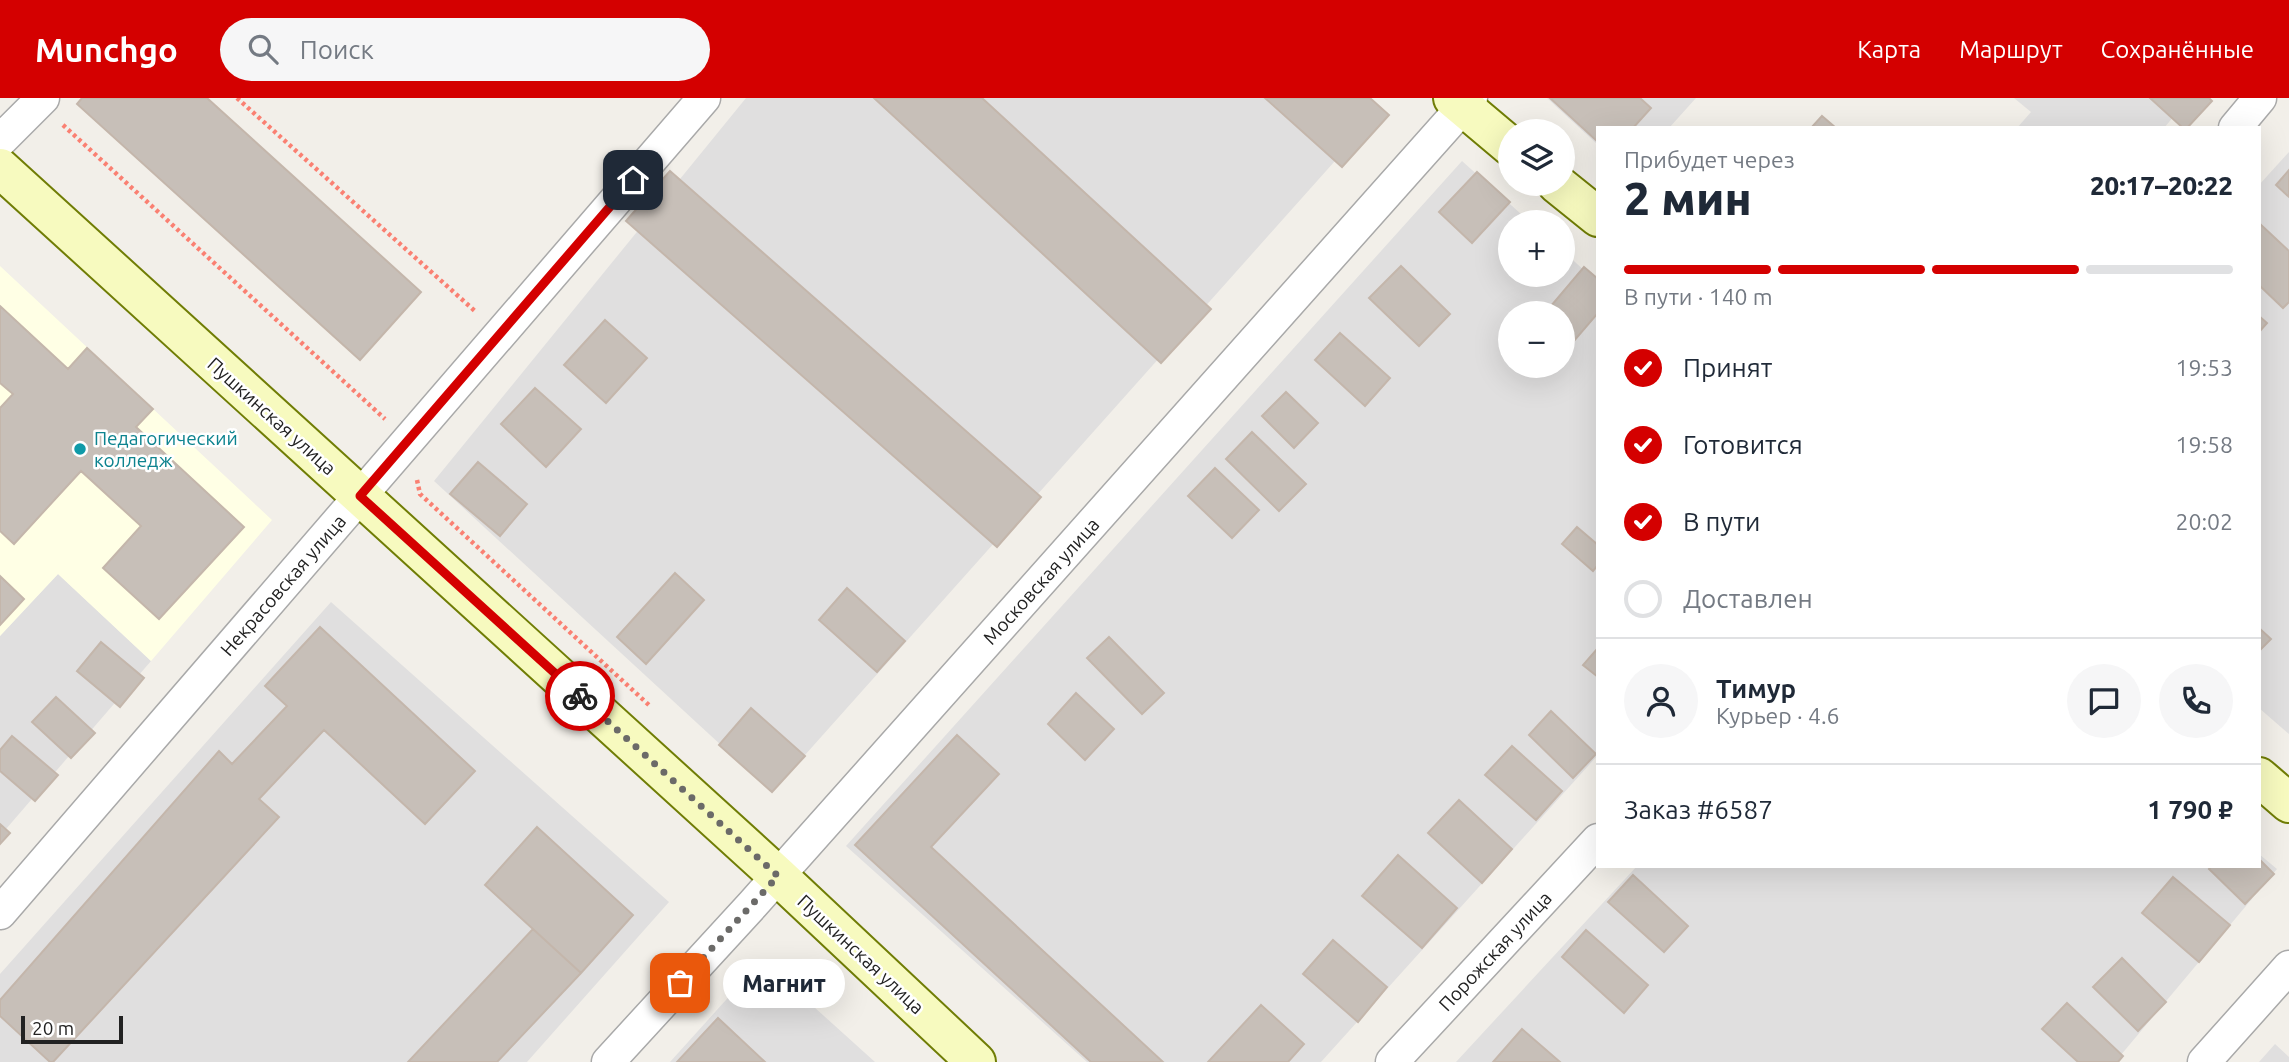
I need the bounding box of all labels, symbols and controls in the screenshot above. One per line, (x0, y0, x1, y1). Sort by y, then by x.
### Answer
search box (220, 18, 710, 81)
icon: search (244, 30, 282, 68)
text: Munchgo (35, 31, 178, 68)
text: Поиск (300, 35, 374, 64)
text: Карта (1857, 36, 1921, 63)
text: Маршрут (1959, 36, 2063, 63)
text: Сохранённые (2101, 36, 2254, 63)
map controls (1498, 119, 1575, 378)
button: layers (1498, 119, 1575, 196)
text: Прибудет через (1624, 147, 1795, 172)
pin (603, 150, 663, 210)
icon: home (614, 161, 652, 199)
text: 20:17–20:22 (2090, 171, 2233, 200)
text: 2 мин (1624, 172, 1752, 224)
button: + (1498, 210, 1575, 287)
text: В пути · 140 m (1624, 284, 1773, 309)
button: − (1498, 301, 1575, 378)
icon: check (1624, 349, 1662, 387)
street label: Пушкинская улица (203, 353, 341, 479)
text: Принят (1683, 353, 1772, 382)
text: 19:53 (2175, 355, 2233, 380)
icon: check (1624, 426, 1662, 464)
place label: Педагогический колледж (94, 427, 238, 471)
text: Готовится (1683, 430, 1803, 459)
text: 19:58 (2175, 432, 2233, 457)
marker: Педагогический колледж (72, 441, 88, 457)
icon: check (1624, 503, 1662, 541)
text: В пути (1683, 507, 1760, 536)
text: 20:02 (2175, 509, 2233, 534)
street label: Некрасовская улица (216, 510, 350, 660)
street label: Московская улица (978, 513, 1104, 649)
text: Доставлен (1683, 584, 1813, 613)
courier (545, 661, 615, 731)
button: person (1624, 664, 1698, 738)
button: chat (2067, 664, 2141, 738)
button: phone (2159, 664, 2233, 738)
text: Тимур (1716, 674, 1796, 703)
icon: bike (561, 677, 599, 715)
text: Курьер · 4.6 (1716, 703, 1840, 728)
text: Заказ #6587 (1624, 795, 1773, 824)
text: 1 790 ₽ (2147, 795, 2233, 824)
street label: Порожская улица (1434, 887, 1556, 1015)
street label: Пушкинская улица (793, 890, 929, 1018)
pin (650, 953, 710, 1013)
callout: Магнит (722, 958, 844, 1008)
icon: bag (661, 964, 699, 1002)
text: Магнит (742, 971, 826, 996)
scale bar (21, 1013, 122, 1045)
text: 20 m (32, 1017, 74, 1039)

